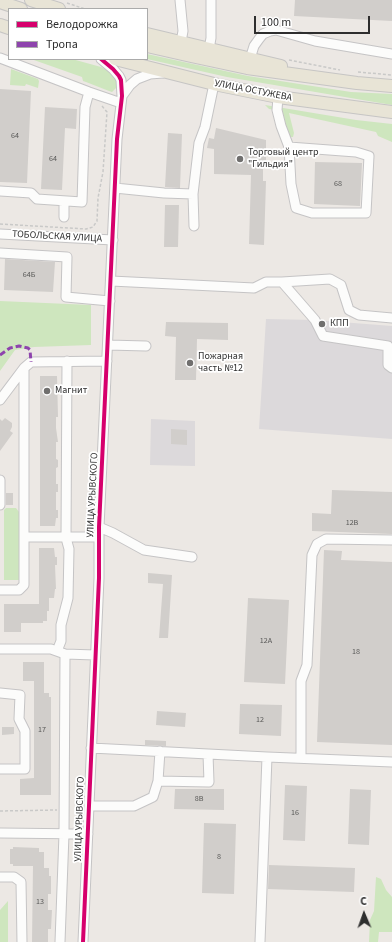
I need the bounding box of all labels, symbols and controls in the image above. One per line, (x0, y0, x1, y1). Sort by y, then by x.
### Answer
legend (8, 8, 148, 60)
scale bar (256, 8, 372, 34)
text: 100 m (261, 14, 291, 31)
text: Велодорожка (46, 16, 118, 33)
text: Тропа (46, 36, 78, 53)
street label: УЛИЦА ОСТУЖЕВА (213, 78, 293, 104)
house number: 64 (11, 131, 19, 141)
place label: Торговый центр "Гильдия" (248, 147, 319, 170)
house number: 64 (49, 154, 57, 164)
marker: Торговый центр "Гильдия" (235, 154, 245, 164)
house number: 68 (334, 179, 342, 189)
street label: ТОБОЛЬСКАЯ УЛИЦА (12, 229, 102, 245)
house number: 64Б (23, 270, 35, 280)
place label: КПП (330, 318, 349, 330)
marker: КПП (317, 319, 327, 329)
place label: Пожарная часть №12 (198, 351, 243, 374)
marker: Пожарная часть №12 (185, 358, 195, 368)
place label: Магнит (55, 385, 87, 397)
marker: Магнит (42, 386, 52, 396)
street label: УЛИЦА УРЫВСКОГО (85, 452, 101, 538)
house number: 12В (346, 518, 358, 528)
house number: 12А (260, 636, 272, 646)
house number: 18 (352, 647, 360, 657)
house number: 12 (256, 715, 264, 725)
house number: 17 (38, 725, 46, 735)
street label: УЛИЦА УРЫВСКОГО (73, 776, 87, 862)
house number: 8В (195, 794, 203, 804)
house number: 16 (291, 808, 299, 818)
house number: 8 (217, 852, 221, 862)
north arrow (344, 894, 384, 934)
text: С (360, 894, 367, 909)
house number: 13 (36, 897, 44, 907)

